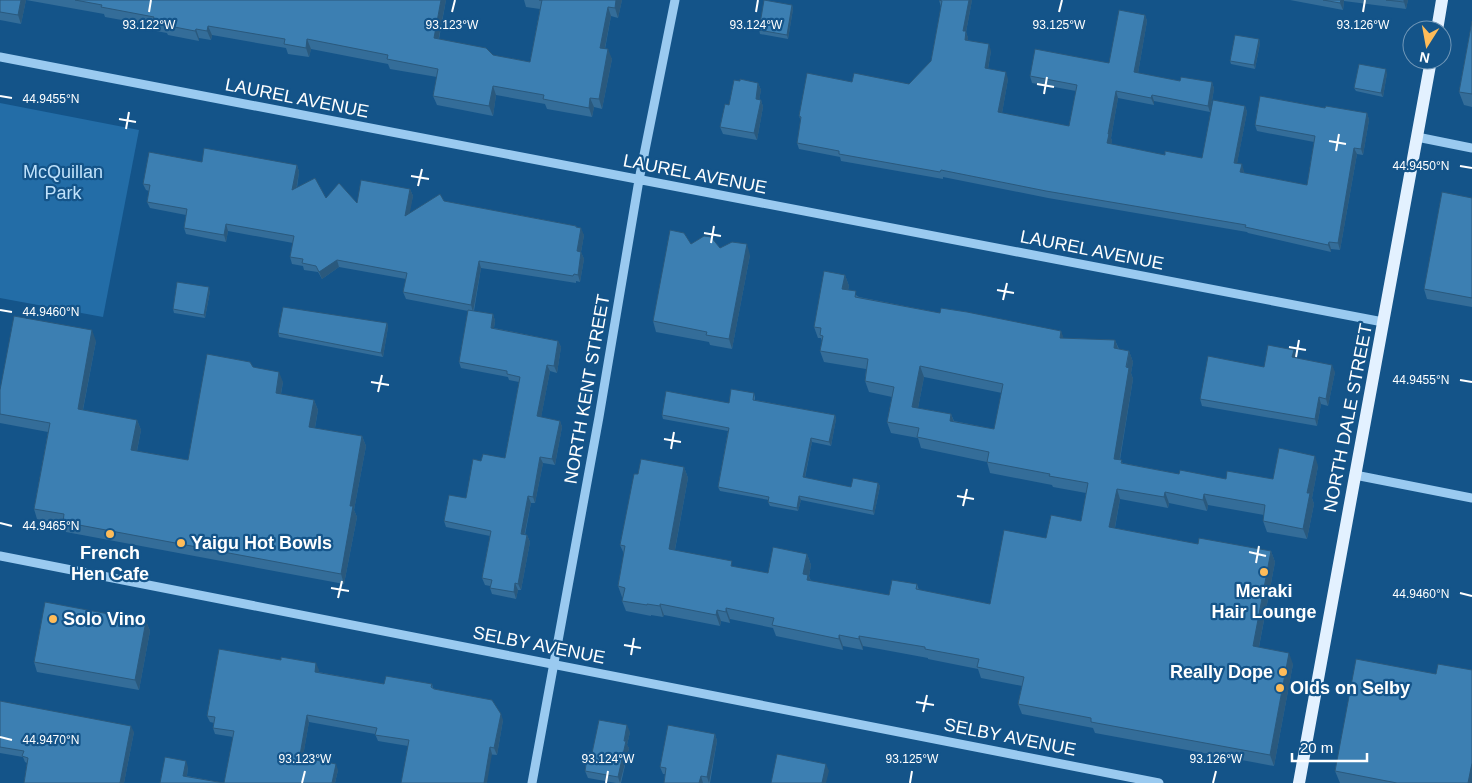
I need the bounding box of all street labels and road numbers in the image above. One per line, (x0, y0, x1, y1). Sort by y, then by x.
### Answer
street label: LAUREL AVENUE (223, 74, 371, 122)
street label: LAUREL AVENUE (621, 150, 769, 198)
street label: LAUREL AVENUE (1018, 226, 1166, 274)
street label: NORTH KENT STREET (560, 293, 614, 485)
street label: NORTH DALE STREET (1320, 322, 1376, 514)
street label: SELBY AVENUE (471, 622, 607, 668)
street label: SELBY AVENUE (942, 714, 1078, 760)

